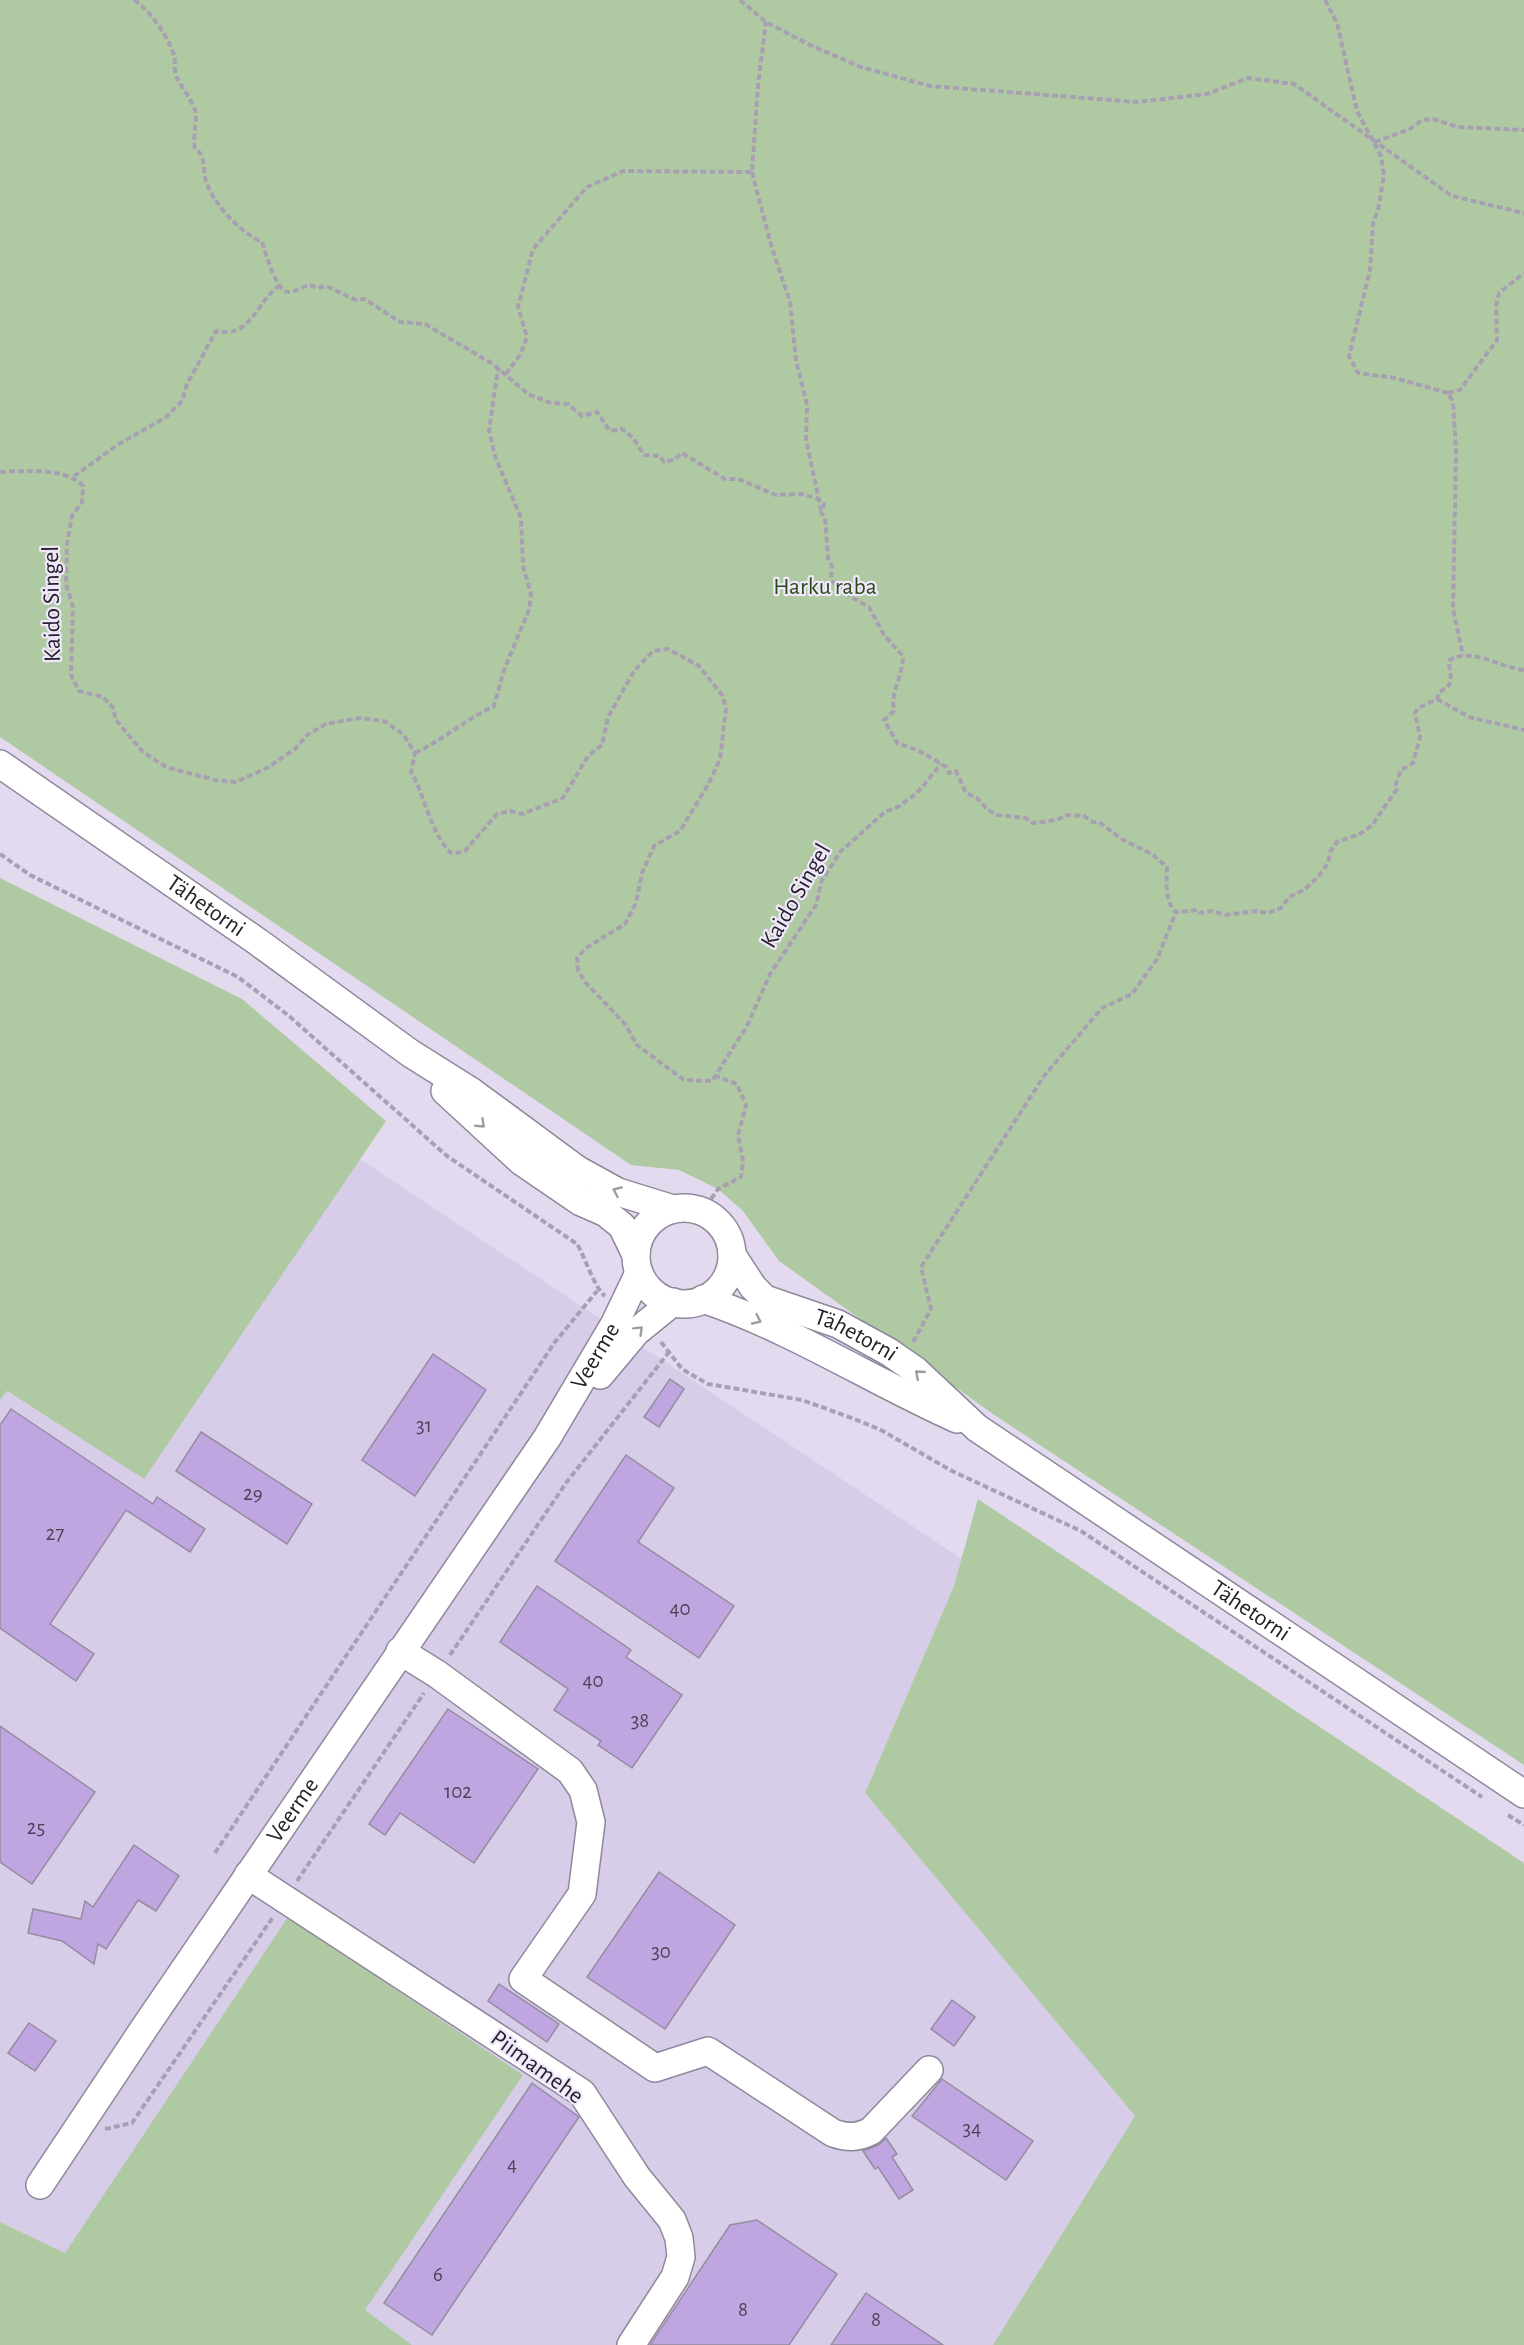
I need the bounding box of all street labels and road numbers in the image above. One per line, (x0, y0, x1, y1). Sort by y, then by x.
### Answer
street label: Kaido Singel (39, 546, 65, 662)
street label: Kaido Singel (757, 840, 835, 952)
street label: Tähetorni (162, 871, 250, 941)
street label: Tähetorni (811, 1305, 902, 1366)
street label: Veerme (567, 1319, 624, 1394)
street label: Tähetorni (1206, 1576, 1294, 1646)
street label: Veerme (262, 1774, 323, 1847)
street label: Piimamehe (486, 2026, 588, 2108)

